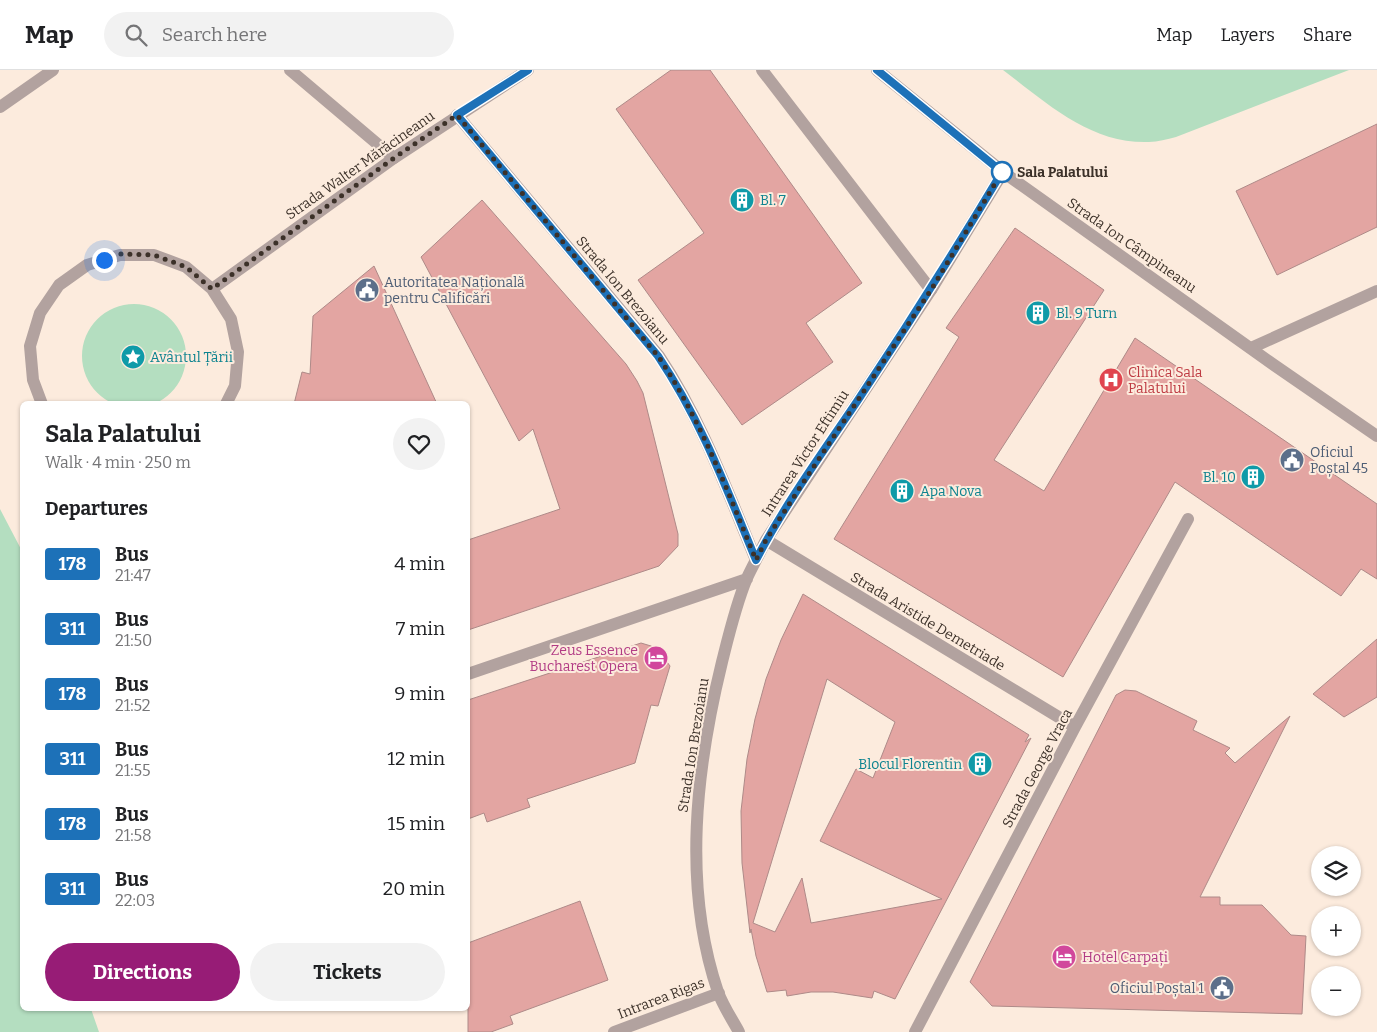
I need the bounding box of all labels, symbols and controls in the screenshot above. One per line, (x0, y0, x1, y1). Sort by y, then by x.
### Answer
search box (104, 12, 454, 57)
text: Map (25, 21, 74, 49)
icon: search (122, 21, 150, 49)
text: Search here (162, 23, 267, 46)
text: Map (1156, 24, 1192, 46)
text: Layers (1220, 24, 1275, 46)
text: Share (1303, 24, 1352, 46)
street label: Strada Walter Mărăcineanu (283, 107, 438, 223)
marker: Sala Palatului (991, 161, 1013, 183)
place label: Sala Palatului (1017, 164, 1108, 181)
building icon: Bl. 7 (729, 187, 755, 213)
place label: Bl. 7 (760, 192, 786, 209)
street label: Strada Ion Câmpineanu (1064, 194, 1200, 297)
street label: Strada Ion Brezoianu (572, 233, 673, 348)
your location (92, 248, 117, 273)
place label: Autoritatea Națională pentru Calificări (384, 274, 525, 307)
public building icon: Autoritatea Națională pentru Calificări (354, 277, 380, 303)
building icon: Bl. 9 Turn (1025, 300, 1051, 326)
place label: Bl. 9 Turn (1056, 305, 1117, 322)
place icon: Avântul Țării (120, 344, 146, 370)
place label: Avântul Țării (150, 349, 233, 367)
place label: Clinica Sala Palatului (1128, 364, 1203, 397)
hospital icon: Clinica Sala Palatului (1098, 367, 1124, 393)
street label: Intrarea Victor Eftimiu (758, 387, 853, 520)
button: heart (393, 418, 445, 470)
text: Sala Palatului (45, 420, 201, 448)
place label: Oficiul Poștal 45 (1310, 444, 1368, 478)
public building icon: Oficiul Poștal 45 (1279, 447, 1305, 473)
text: Walk · 4 min · 250 m (45, 453, 191, 472)
building icon: Bl. 10 (1240, 464, 1266, 490)
place label: Bl. 10 (1203, 469, 1236, 486)
building icon: Apa Nova (889, 478, 915, 504)
place label: Apa Nova (920, 483, 982, 500)
text: Departures (45, 497, 148, 520)
text: Bus (115, 543, 149, 566)
text: 4 min (394, 552, 445, 575)
text: 178 (59, 553, 86, 575)
text: 21:47 (115, 566, 151, 585)
street label: Strada Aristide Demetriade (847, 569, 1008, 674)
text: Bus (115, 608, 149, 631)
text: 7 min (396, 617, 445, 640)
text: 311 (60, 618, 85, 640)
text: 21:50 (115, 631, 152, 650)
place label: Zeus Essence Bucharest Opera (530, 642, 638, 675)
hotel icon: Zeus Essence Bucharest Opera (643, 645, 669, 671)
text: Bus (115, 673, 149, 696)
street label: Strada Ion Brezoianu (674, 676, 713, 814)
text: 9 min (394, 682, 445, 705)
text: 178 (59, 683, 86, 705)
text: 21:52 (115, 696, 151, 715)
street label: Strada George Vraca (999, 706, 1076, 831)
text: Bus (115, 738, 149, 761)
text: 12 min (387, 747, 445, 770)
text: 311 (60, 748, 85, 770)
building icon: Blocul Florentin (967, 751, 993, 777)
place label: Blocul Florentin (858, 756, 962, 773)
text: 21:55 (115, 761, 151, 780)
text: Bus (115, 803, 149, 826)
text: 15 min (388, 812, 445, 835)
text: 178 (59, 813, 86, 835)
text: 21:58 (115, 826, 152, 845)
map controls (1311, 846, 1361, 1016)
button: layers (1311, 846, 1361, 896)
text: Bus (115, 868, 149, 891)
text: 20 min (383, 877, 445, 900)
text: 311 (60, 878, 85, 900)
text: 22:03 (115, 891, 155, 910)
button: + (1311, 906, 1361, 956)
button: Directions (45, 943, 240, 1001)
button: Tickets (250, 943, 445, 1001)
hotel icon: Hotel Carpați (1051, 944, 1077, 970)
place label: Hotel Carpați (1082, 949, 1168, 967)
button: − (1311, 966, 1361, 1016)
street label: Intrarea Rigas (615, 974, 707, 1023)
public building icon: Oficiul Poștal 1 (1209, 975, 1235, 1001)
place label: Oficiul Poștal 1 (1110, 980, 1204, 998)

